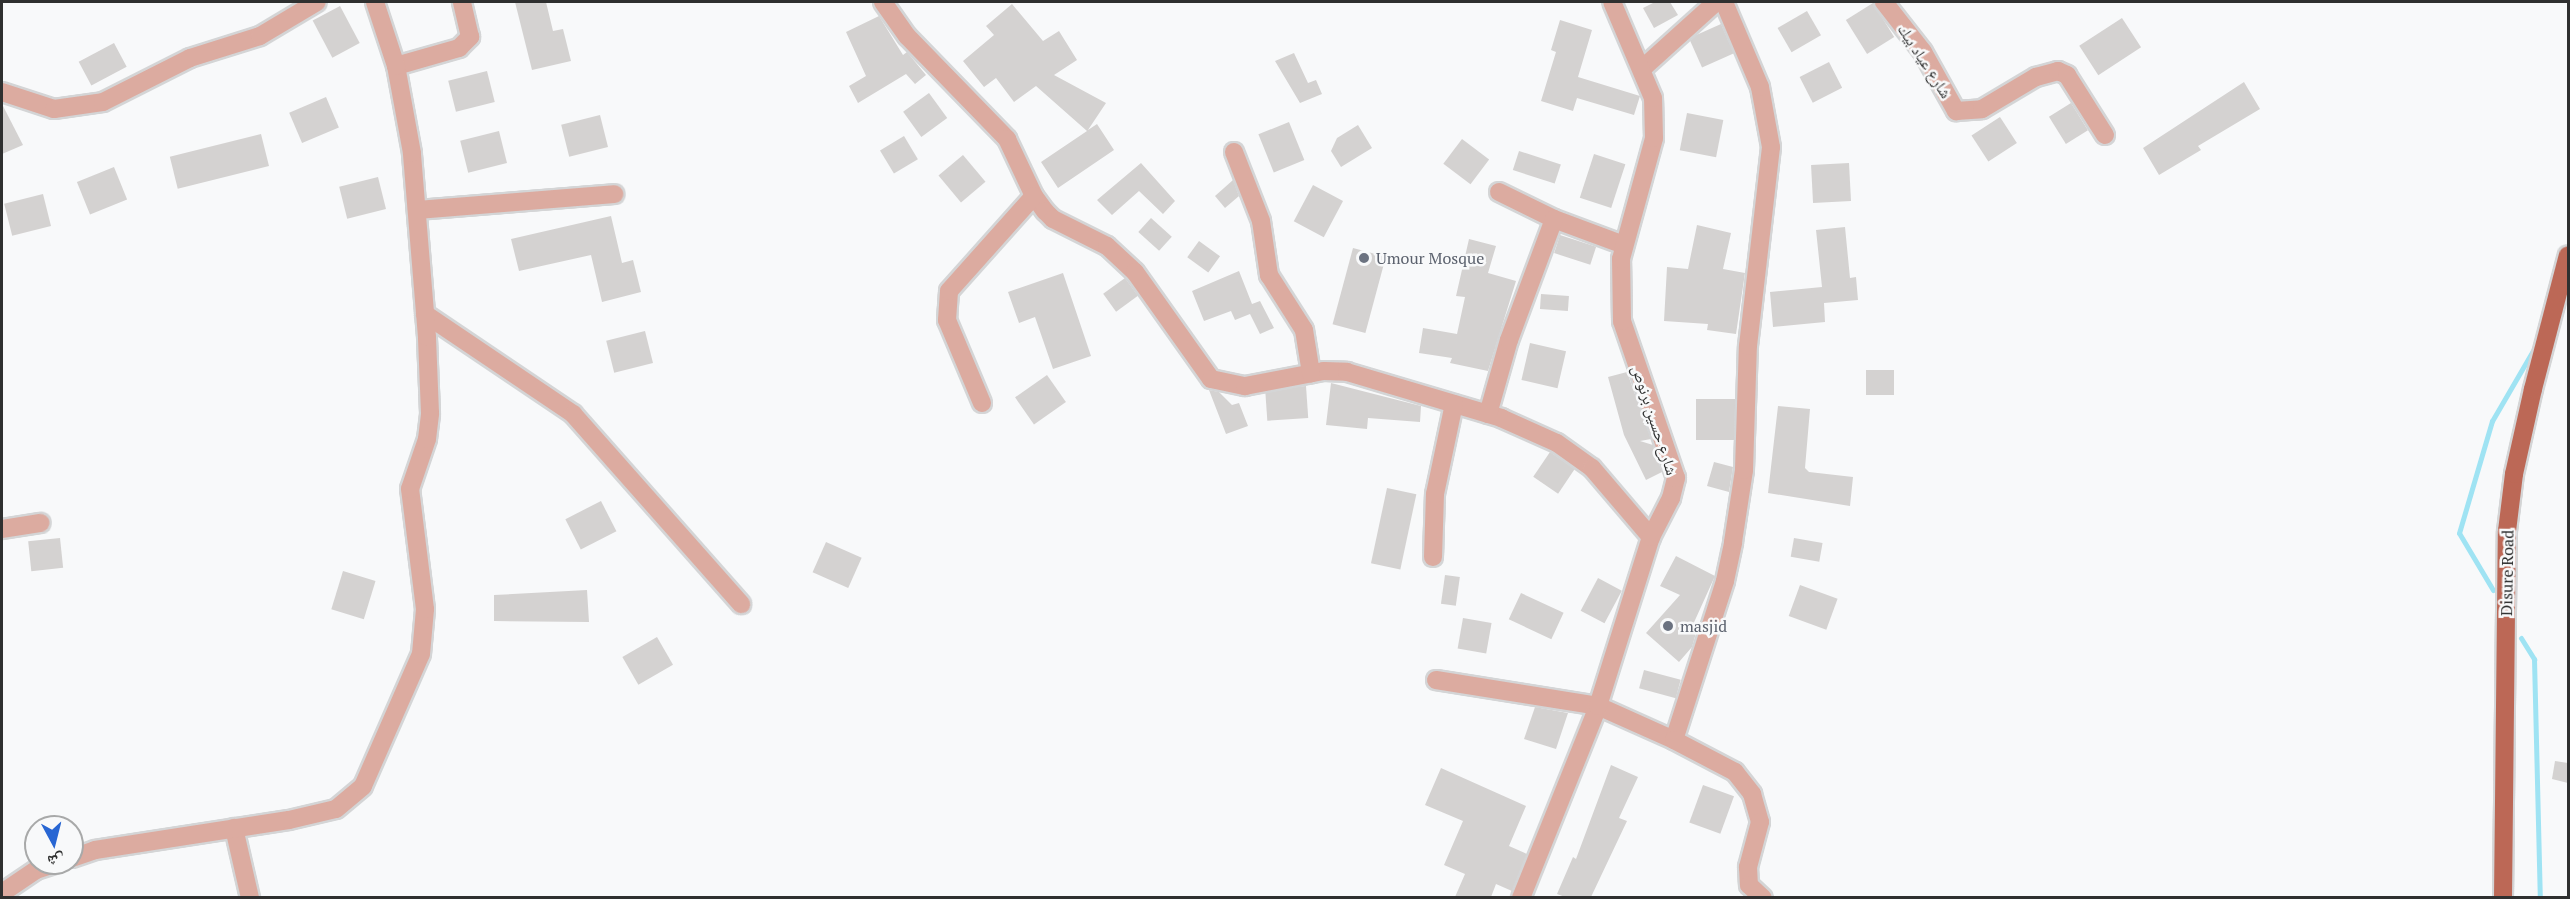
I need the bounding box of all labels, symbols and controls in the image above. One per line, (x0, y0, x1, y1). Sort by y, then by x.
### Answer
street label: شارع عياد بيك (1894, 20, 1956, 102)
place label: Umour Mosque (1376, 248, 1484, 268)
marker: Umour Mosque (1357, 251, 1371, 265)
street label: شارع حسين برنوص (1628, 363, 1682, 477)
street label: Disure Road (2497, 530, 2517, 616)
place label: masjid (1680, 616, 1727, 636)
marker: masjid (1661, 619, 1675, 633)
north arrow (24, 815, 84, 875)
text: ش (46, 849, 66, 873)

